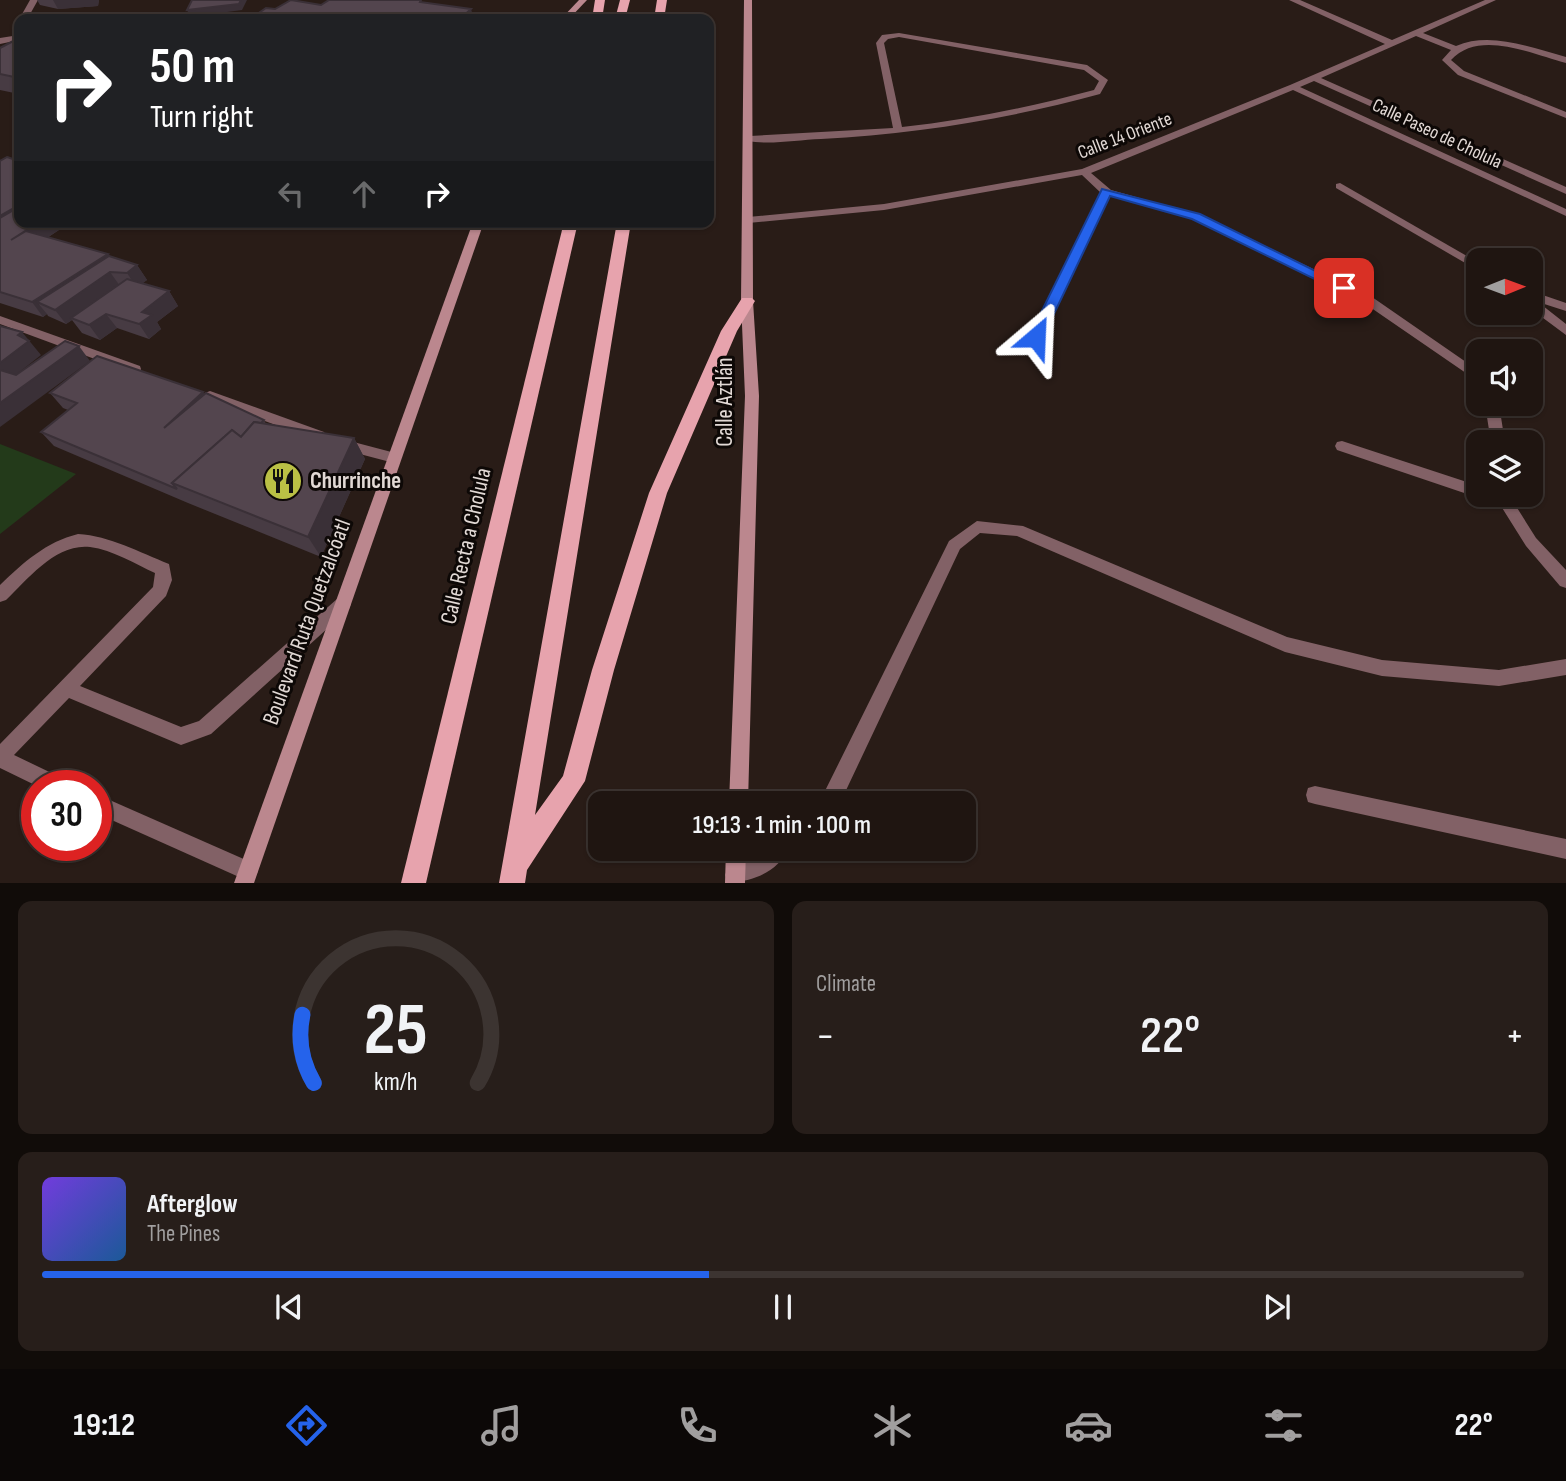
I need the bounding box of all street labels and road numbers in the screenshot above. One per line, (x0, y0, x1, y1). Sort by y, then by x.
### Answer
street label: Calle Paseo de Cholula (1368, 94, 1506, 174)
street label: Calle 14 Oriente (1075, 108, 1175, 164)
street label: Calle Aztlán (711, 357, 739, 447)
street label: Calle Recta a Cholula (434, 465, 498, 627)
street label: Boulevard Ruta Quetzalcóatl (257, 515, 357, 729)

